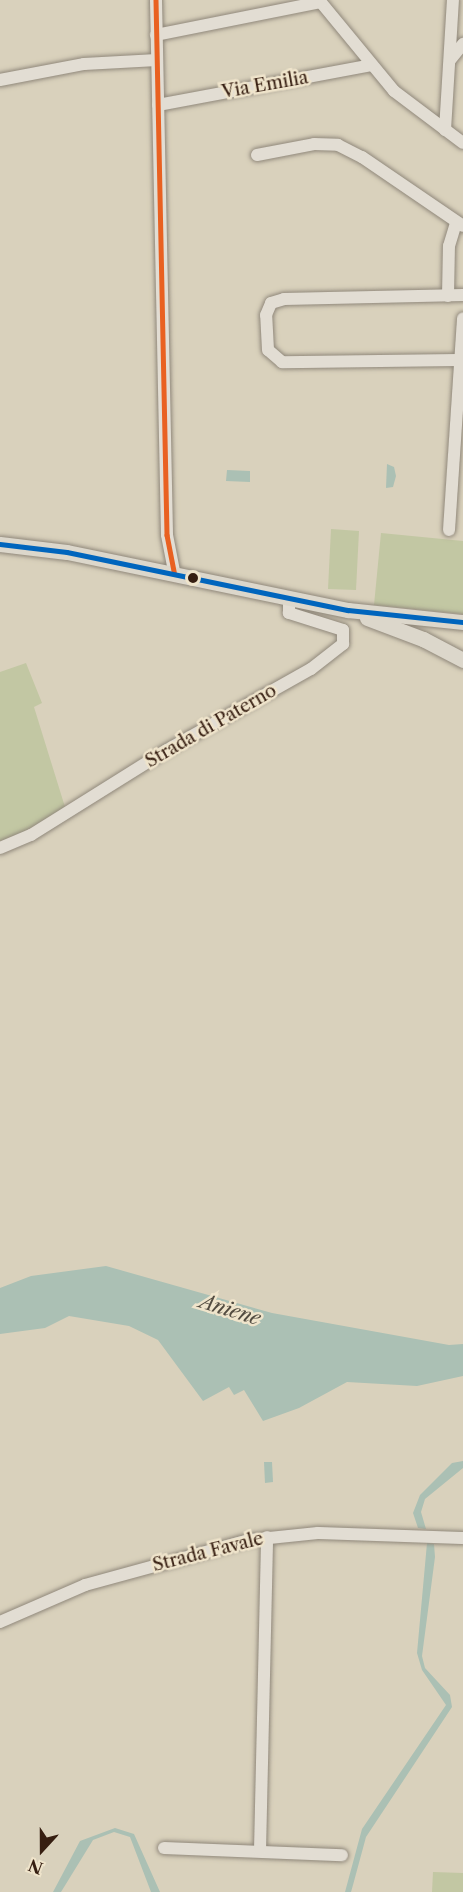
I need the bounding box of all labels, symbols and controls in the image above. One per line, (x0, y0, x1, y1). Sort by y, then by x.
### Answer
street label: Via Emilia (220, 67, 310, 103)
unlabelled marker (187, 572, 199, 584)
street label: Strada di Paterno (141, 680, 281, 772)
water label: Aniene (197, 1289, 263, 1331)
street label: Strada Favale (150, 1528, 266, 1576)
north arrow (12, 1820, 72, 1880)
text: N (25, 1855, 46, 1879)

